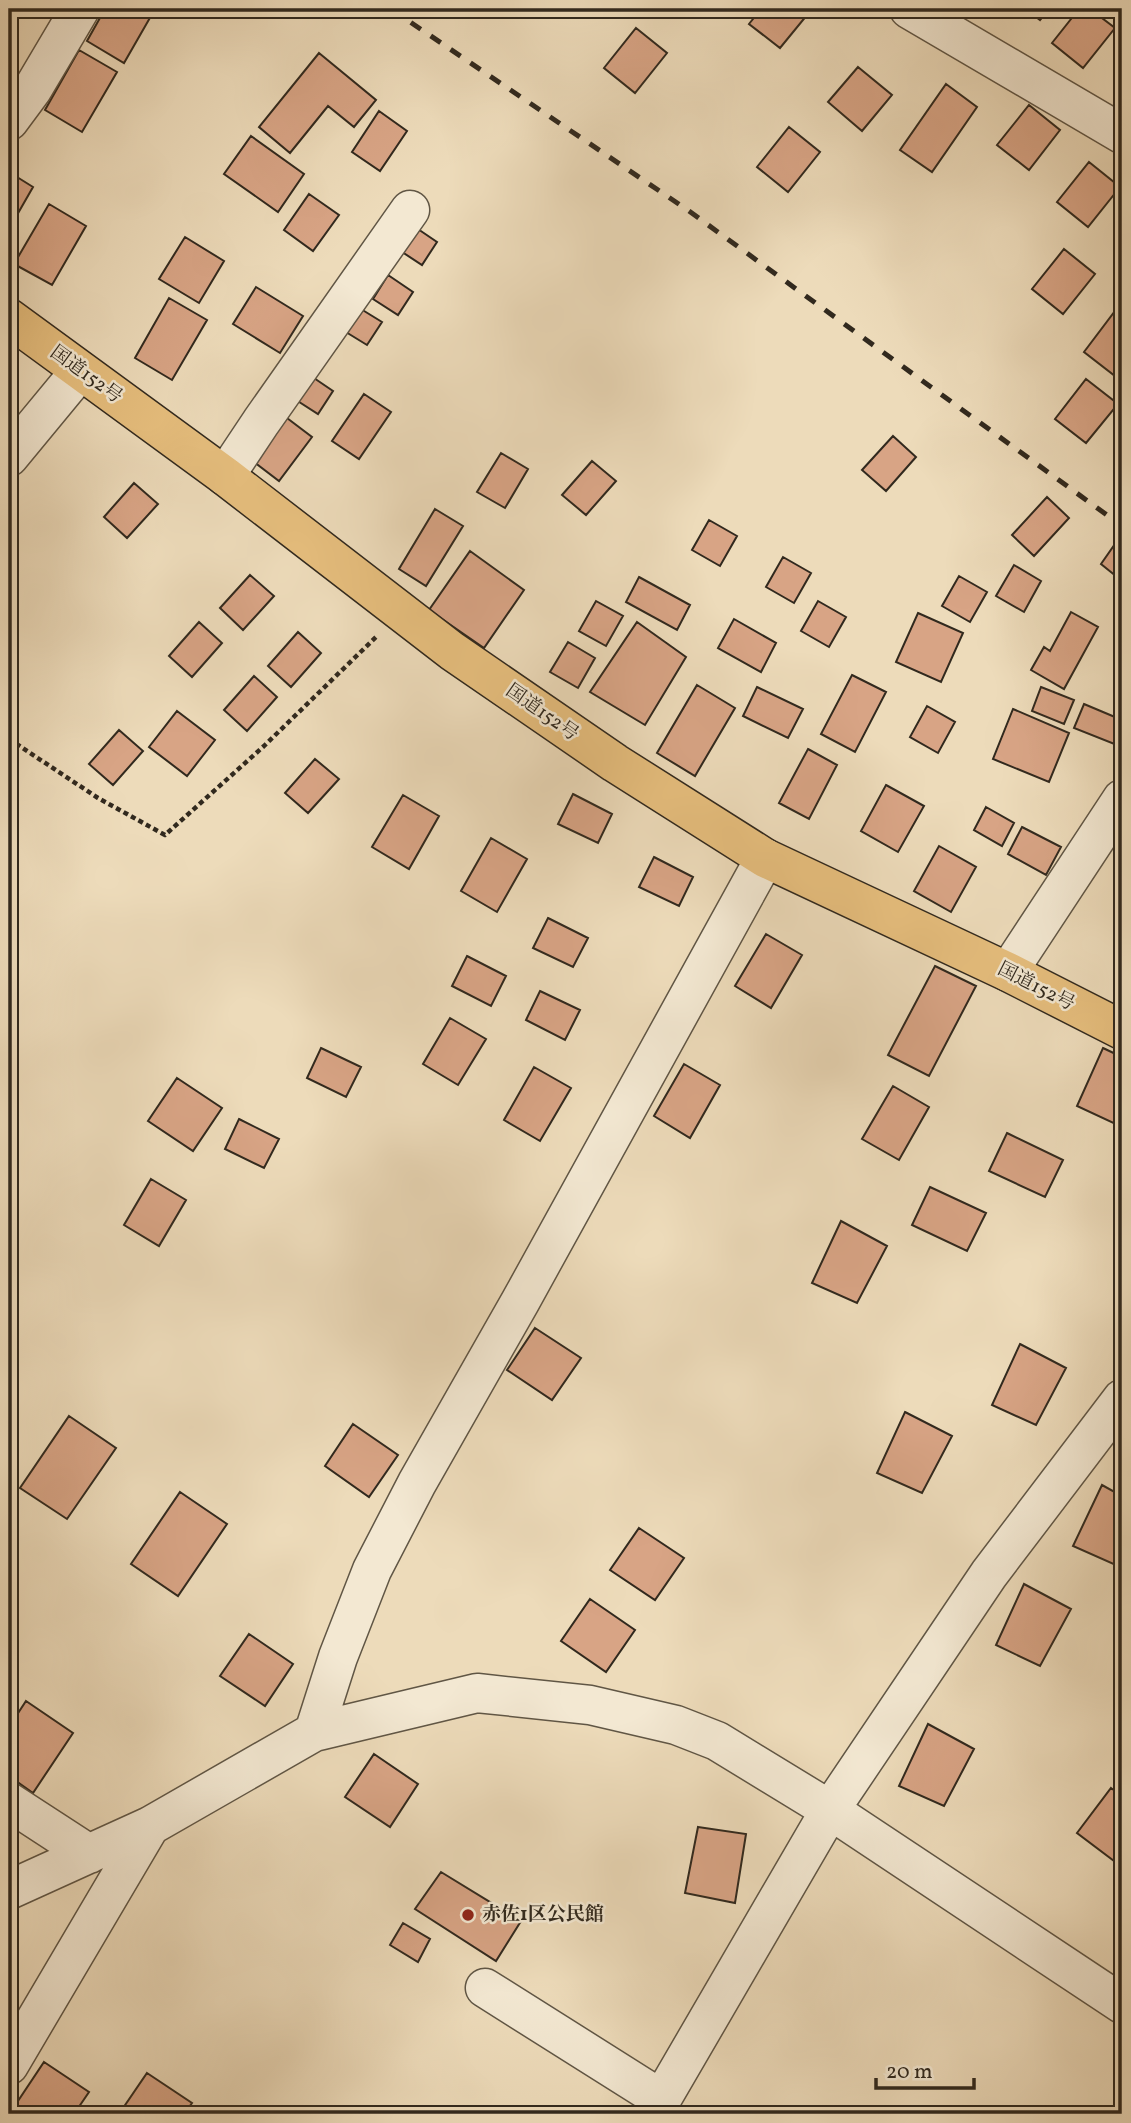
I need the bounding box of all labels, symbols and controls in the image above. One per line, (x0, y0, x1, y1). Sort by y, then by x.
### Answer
street label: 国道152号 (44, 340, 128, 410)
street label: 国道152号 (500, 678, 584, 748)
street label: 国道152号 (993, 956, 1079, 1018)
place label: 赤佐1区公民館 (482, 1902, 604, 1928)
marker: 赤佐1区公民館 (460, 1907, 476, 1923)
scale bar (876, 2046, 974, 2090)
text: 20 m (886, 2058, 932, 2087)

